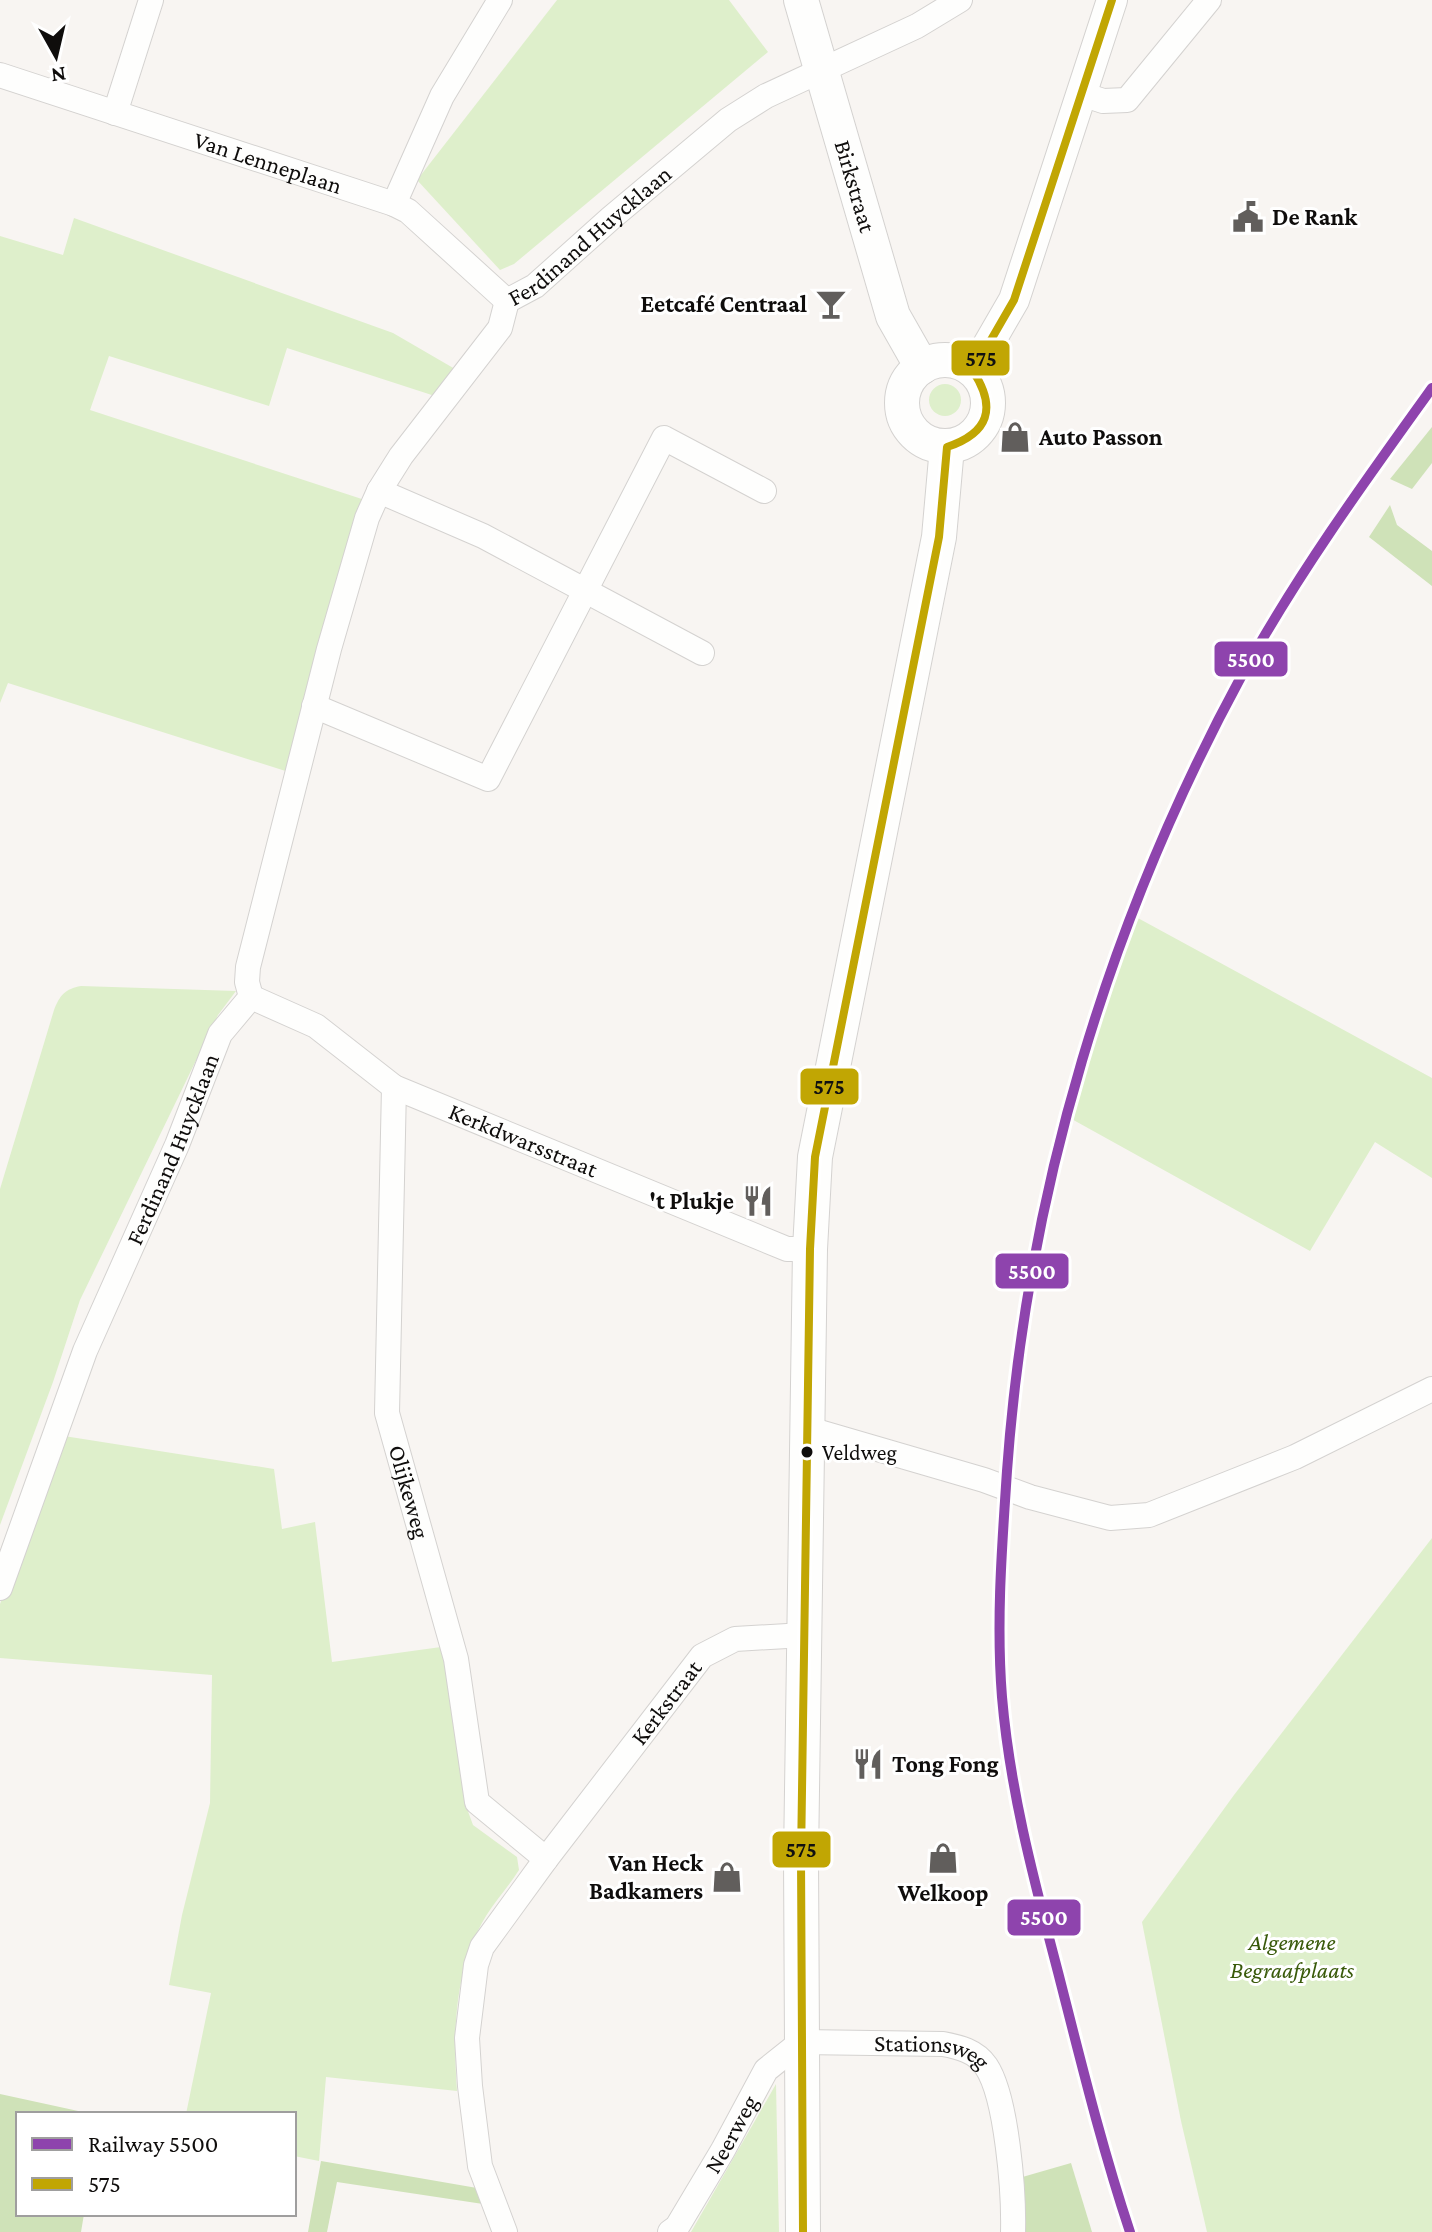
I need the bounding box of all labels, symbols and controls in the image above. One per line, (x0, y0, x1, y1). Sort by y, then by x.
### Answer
north arrow (16, 16, 96, 96)
text: N (50, 62, 68, 89)
street label: Van Lenneplaan (191, 125, 346, 199)
street label: Birkstraat (830, 137, 882, 236)
street label: Ferdinand Huycklaan (503, 159, 676, 311)
public building icon: De Rank (1231, 200, 1265, 234)
place label: De Rank (1272, 203, 1358, 230)
bar icon: Eetcafé Centraal (814, 287, 848, 321)
place label: Eetcafé Centraal (640, 290, 807, 317)
line badge: 575 (950, 339, 1011, 377)
text: 575 (965, 346, 997, 371)
shop icon: Auto Passon (998, 420, 1032, 454)
place label: Auto Passon (1038, 423, 1163, 450)
line badge: 5500 (1213, 640, 1289, 678)
text: 5500 (1227, 647, 1275, 672)
street label: Ferdinand Huycklaan (120, 1049, 224, 1249)
line badge: 575 (799, 1067, 860, 1106)
text: 575 (813, 1074, 845, 1099)
street label: Kerkdwarsstraat (445, 1097, 603, 1183)
restaurant icon: 't Plukje (741, 1184, 775, 1218)
place label: 't Plukje (649, 1187, 734, 1215)
line badge: 5500 (994, 1252, 1070, 1290)
text: 5500 (1008, 1259, 1056, 1284)
place label: Veldweg (822, 1440, 897, 1465)
street label: Olijkeweg (384, 1442, 436, 1542)
marker: Veldweg (799, 1444, 815, 1460)
street label: Kerkstraat (625, 1654, 707, 1750)
restaurant icon: Tong Fong (851, 1747, 885, 1781)
place label: Tong Fong (892, 1750, 999, 1777)
line badge: 575 (771, 1830, 832, 1869)
text: 575 (785, 1837, 817, 1862)
shop icon: Welkoop (926, 1841, 960, 1875)
place label: Van Heck Badkamers (589, 1849, 704, 1904)
shop icon: Van Heck Badkamers (710, 1860, 744, 1894)
place label: Welkoop (897, 1879, 988, 1906)
line badge: 5500 (1006, 1898, 1082, 1937)
text: 5500 (1020, 1905, 1068, 1930)
park label: Algemene Begraafplaats (1230, 1928, 1355, 1983)
street label: Stationsweg (874, 2029, 997, 2074)
street label: Neerweg (698, 2090, 763, 2178)
legend (16, 2112, 296, 2216)
text: Railway 5500 (88, 2130, 218, 2157)
text: 575 (88, 2170, 121, 2197)

